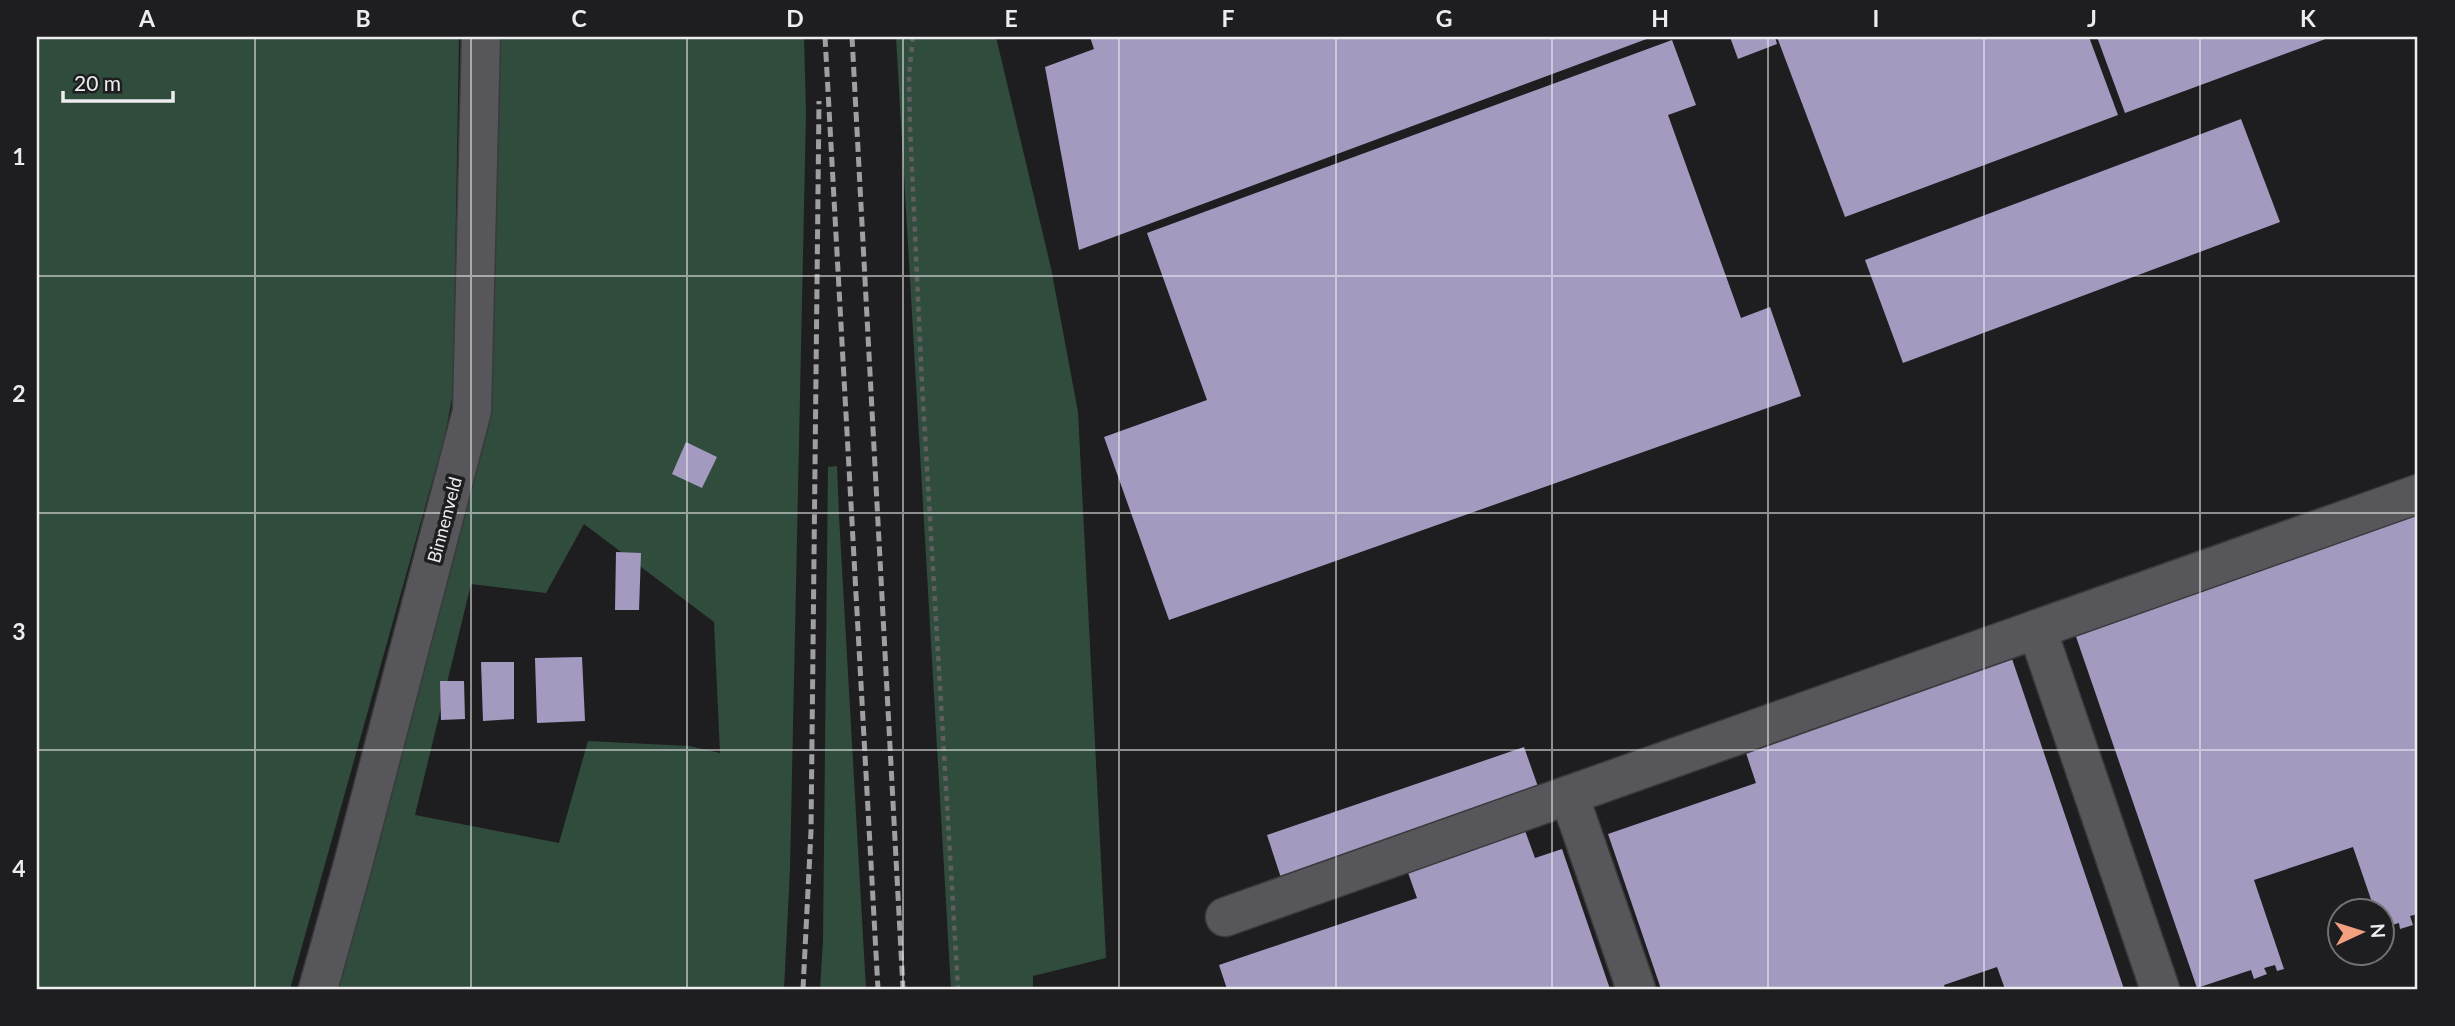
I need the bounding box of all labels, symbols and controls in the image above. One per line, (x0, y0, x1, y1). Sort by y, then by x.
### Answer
text: A (138, 4, 156, 32)
text: B (355, 4, 371, 32)
text: C (571, 4, 587, 32)
text: D (786, 4, 804, 32)
text: E (1004, 4, 1018, 32)
text: F (1221, 4, 1235, 32)
text: G (1436, 4, 1452, 32)
text: H (1651, 4, 1669, 32)
text: I (1873, 4, 1879, 32)
text: J (2087, 4, 2097, 32)
text: K (2300, 4, 2316, 32)
scale bar (63, 60, 173, 104)
text: 20 m (74, 70, 121, 95)
text: 1 (12, 142, 26, 170)
text: 2 (12, 379, 26, 407)
street label: Binnenveld (422, 474, 466, 565)
text: 3 (12, 617, 26, 645)
text: 4 (12, 854, 26, 882)
north arrow (2326, 897, 2396, 967)
text: N (2366, 923, 2390, 939)

